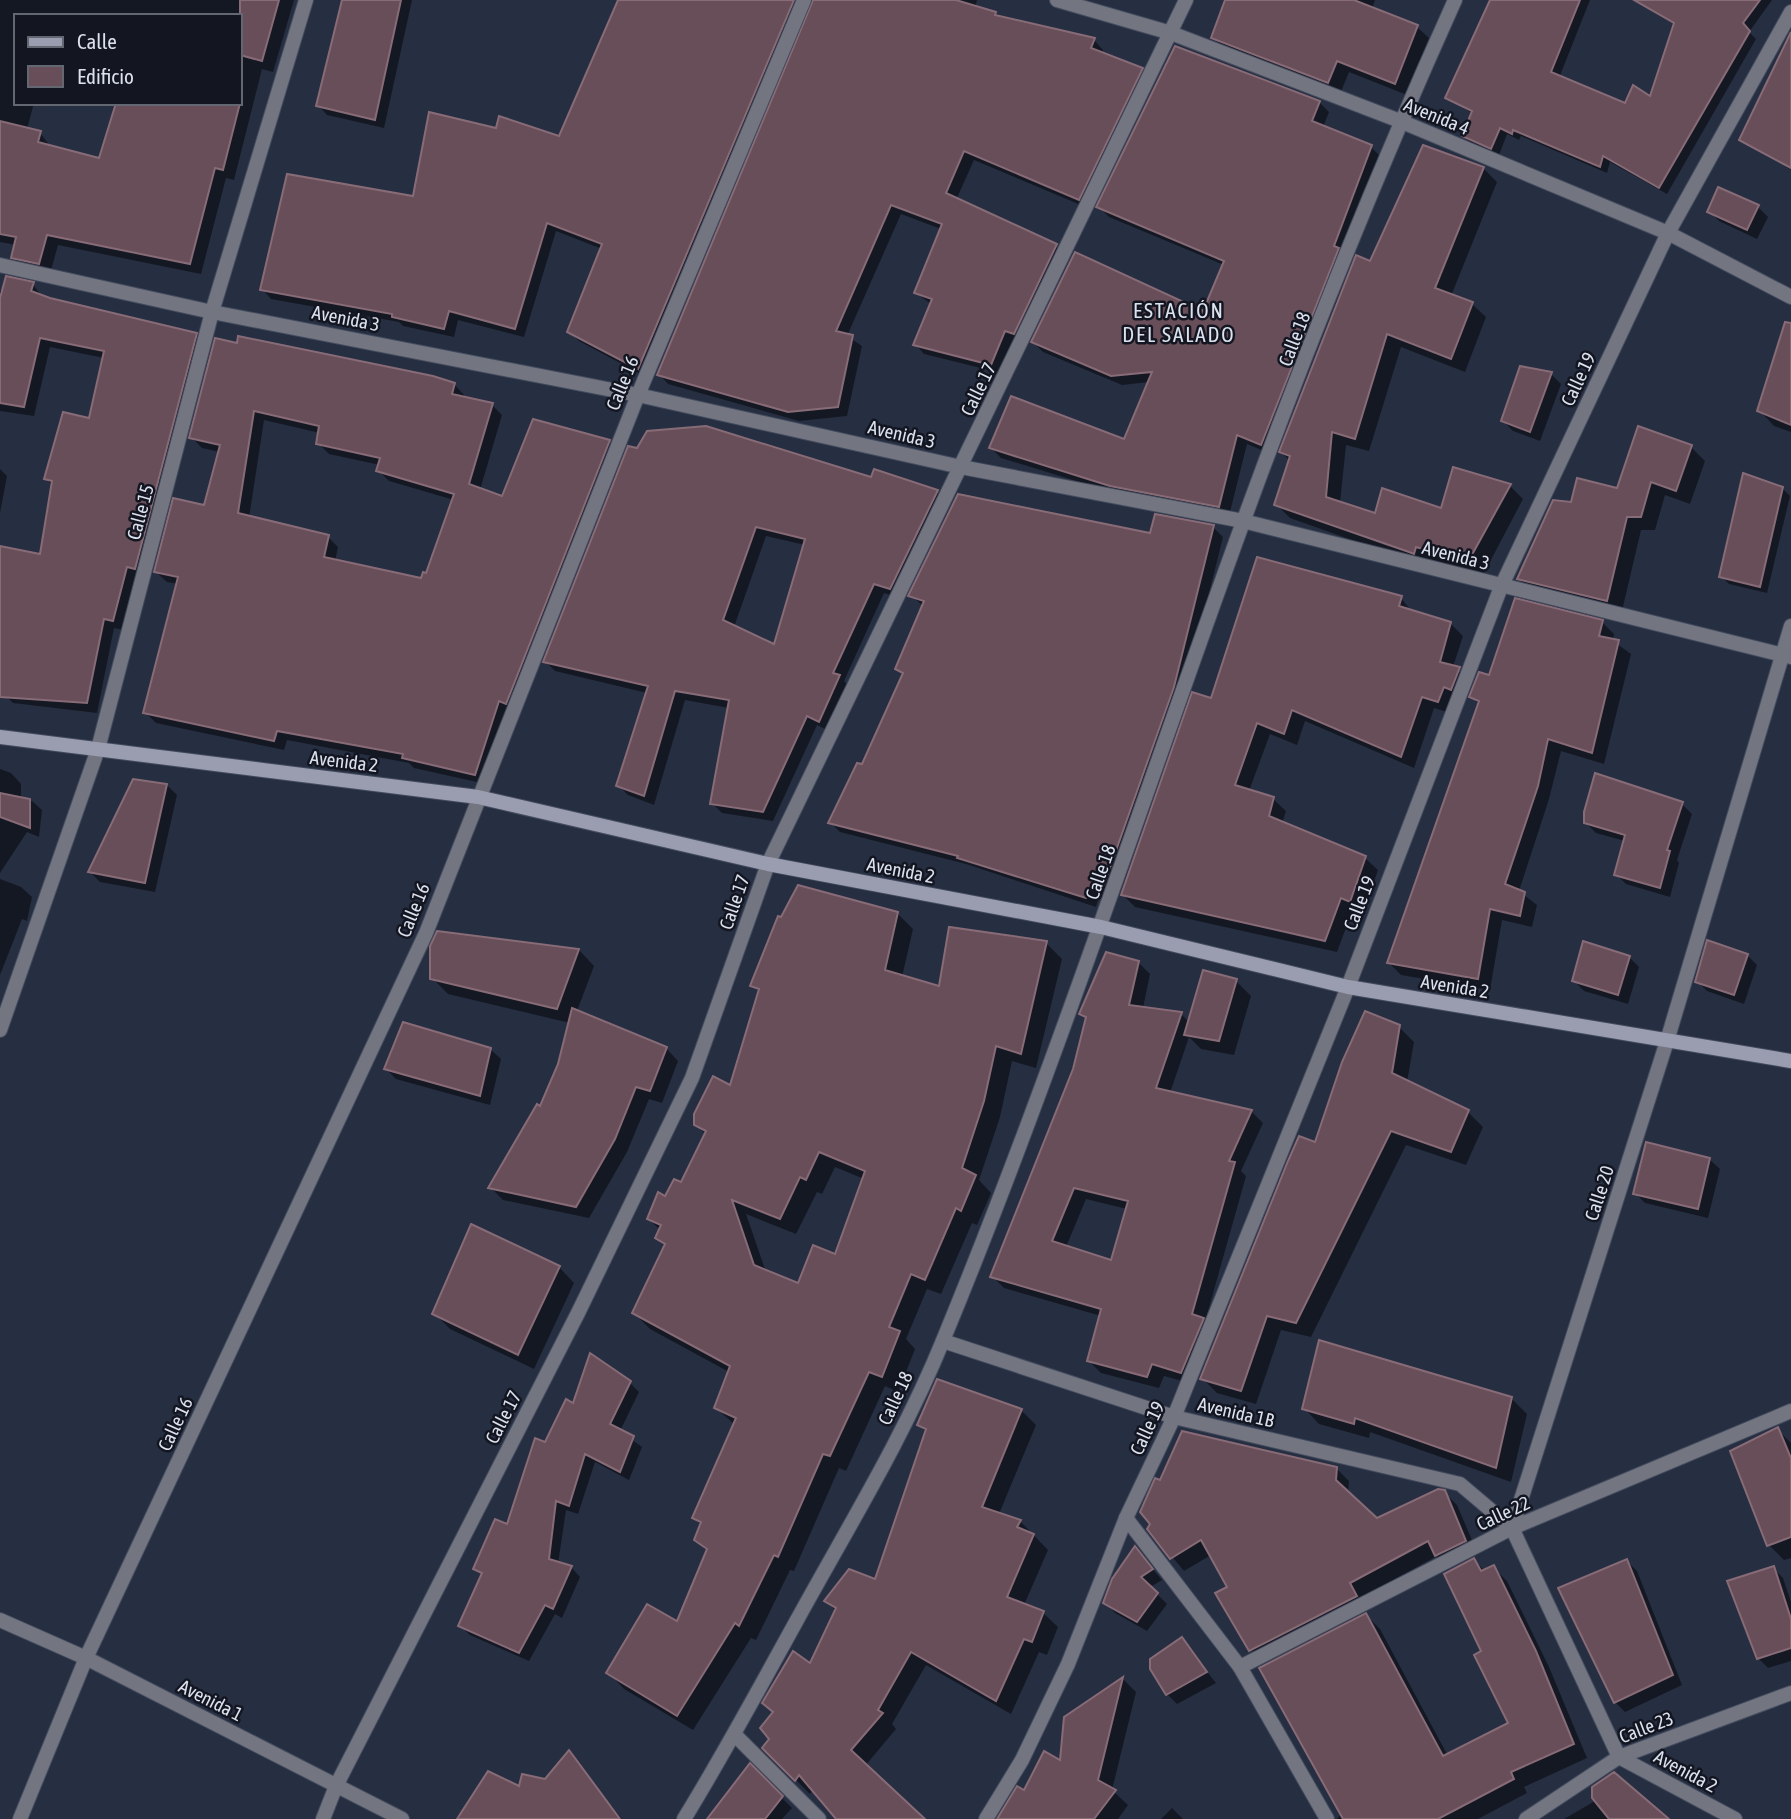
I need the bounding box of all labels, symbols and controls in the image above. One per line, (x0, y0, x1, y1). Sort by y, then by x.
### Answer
legend (14, 14, 242, 105)
text: Calle (77, 29, 117, 53)
text: Edificio (77, 64, 134, 88)
street label: Avenida 4 (1401, 93, 1473, 139)
district label: ESTACIÓN DEL SALADO (1122, 298, 1236, 346)
street label: Avenida 3 (310, 301, 382, 335)
street label: Calle 18 (1274, 309, 1314, 369)
street label: Calle 19 (1556, 349, 1600, 409)
street label: Calle 16 (601, 353, 643, 413)
street label: Calle 17 (956, 359, 1000, 419)
street label: Avenida 3 (866, 416, 938, 452)
street label: Calle 15 (122, 482, 158, 542)
street label: Avenida 3 (1420, 536, 1492, 574)
street label: Avenida 2 (309, 746, 379, 776)
street label: Calle 18 (1080, 842, 1120, 902)
street label: Avenida 2 (865, 853, 937, 887)
street label: Calle 17 (714, 872, 754, 932)
street label: Calle 19 (1339, 873, 1379, 933)
street label: Calle 16 (392, 880, 434, 940)
street label: Avenida 2 (1419, 970, 1491, 1002)
street label: Calle 20 (1580, 1163, 1618, 1223)
street label: Calle 18 (873, 1368, 917, 1428)
street label: Calle 17 (480, 1387, 526, 1447)
street label: Avenida 1B (1196, 1393, 1276, 1431)
street label: Calle 16 (153, 1394, 197, 1454)
street label: Calle 19 (1125, 1398, 1169, 1458)
street label: Calle 22 (1473, 1491, 1533, 1535)
street label: Avenida 1 (175, 1675, 247, 1725)
street label: Calle 23 (1616, 1707, 1676, 1747)
street label: Avenida 2 (1651, 1745, 1721, 1797)

